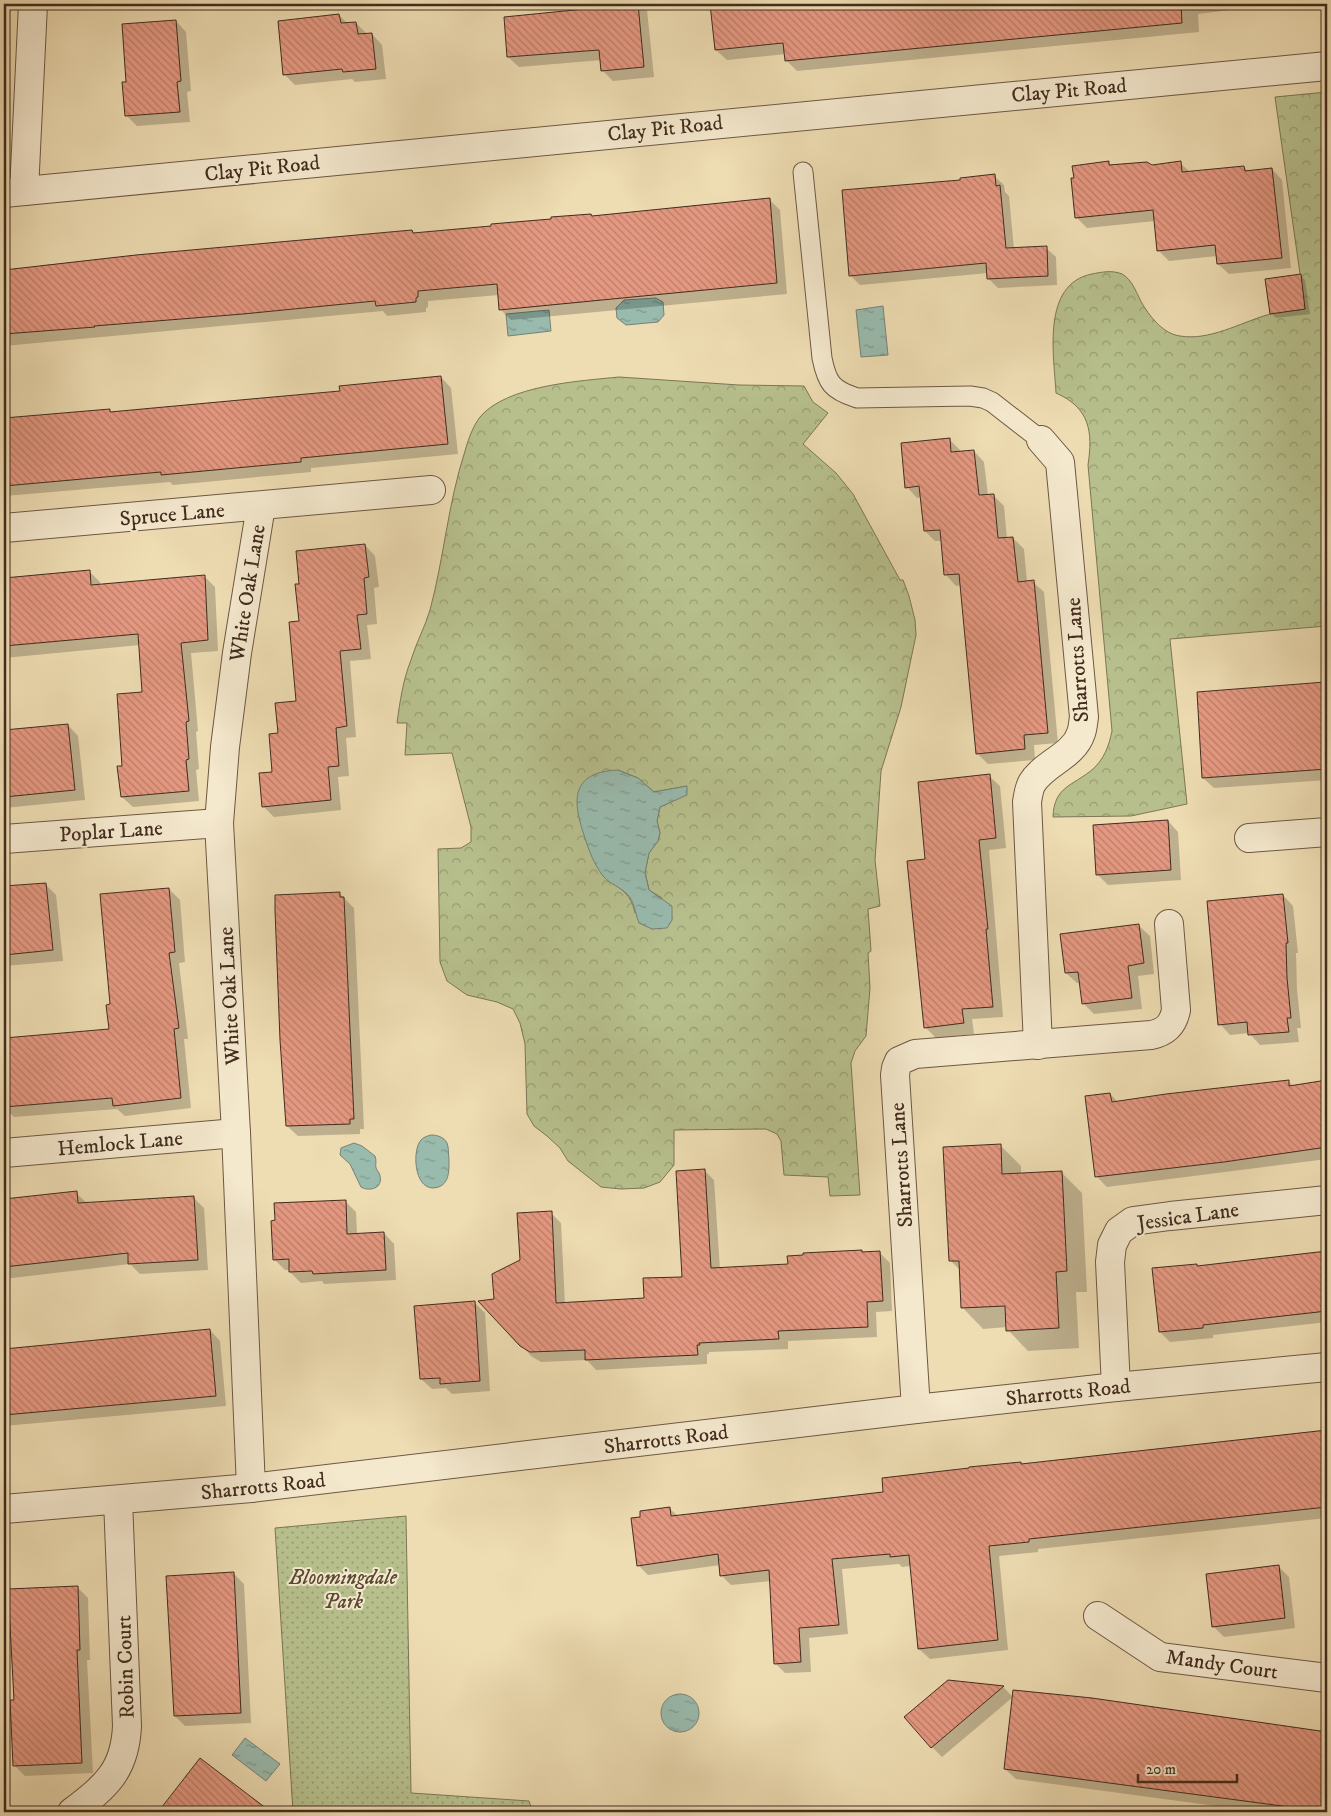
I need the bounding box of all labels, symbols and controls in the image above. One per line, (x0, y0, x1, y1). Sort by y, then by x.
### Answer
street label: Clay Pit Road (1010, 73, 1128, 109)
street label: Clay Pit Road (606, 110, 725, 148)
street label: Clay Pit Road (203, 150, 322, 188)
street label: Spruce Lane (118, 497, 226, 533)
street label: White Oak Lane (224, 522, 272, 665)
street label: Sharrotts Lane (1061, 596, 1095, 723)
street label: Poplar Lane (58, 815, 164, 849)
street label: White Oak Lane (213, 926, 247, 1067)
street label: Sharrotts Lane (885, 1101, 919, 1228)
street label: Hemlock Lane (56, 1126, 184, 1162)
street label: Jessica Lane (1134, 1197, 1241, 1237)
street label: Sharrotts Road (1004, 1373, 1132, 1412)
street label: Sharrotts Road (602, 1419, 730, 1461)
street label: Sharrotts Road (199, 1467, 327, 1506)
park label: Bloomingdale Park (288, 1565, 398, 1615)
street label: Robin Court (111, 1614, 141, 1719)
street label: Mandy Court (1164, 1644, 1280, 1686)
scale bar (1138, 1751, 1237, 1783)
text: 20 m (1146, 1760, 1176, 1779)

